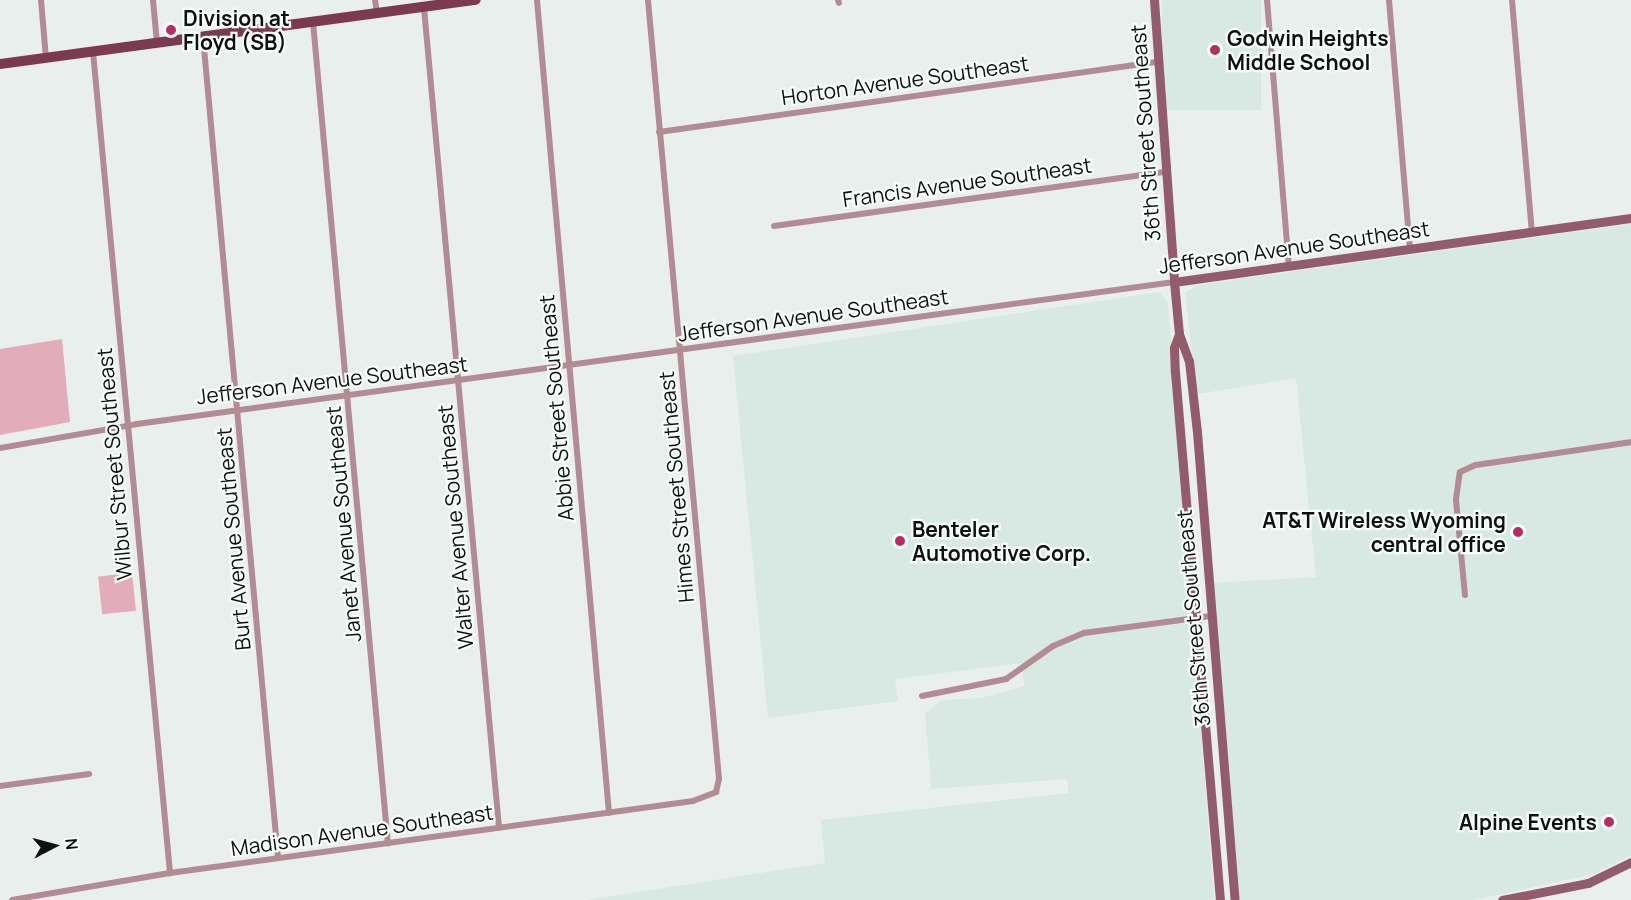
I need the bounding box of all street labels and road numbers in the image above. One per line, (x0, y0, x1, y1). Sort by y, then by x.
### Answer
street label: 36th Street Southeast (1125, 24, 1165, 242)
street label: Horton Avenue Southeast (780, 50, 1030, 110)
street label: Francis Avenue Southeast (841, 152, 1093, 212)
street label: Jefferson Avenue Southeast (1157, 216, 1431, 278)
street label: Jefferson Avenue Southeast (676, 284, 950, 346)
street label: Abbie Street Southeast (534, 294, 578, 522)
street label: Wilbur Street Southeast (91, 347, 137, 581)
street label: Jefferson Avenue Southeast (195, 351, 469, 409)
street label: Himes Street Southeast (653, 370, 699, 604)
street label: Walter Avenue Southeast (432, 404, 478, 650)
street label: Janet Avenue Southeast (320, 405, 366, 643)
street label: Burt Avenue Southeast (211, 427, 255, 651)
street label: 36th Street Southeast (1171, 509, 1215, 727)
street label: Madison Avenue Southeast (229, 799, 495, 861)

